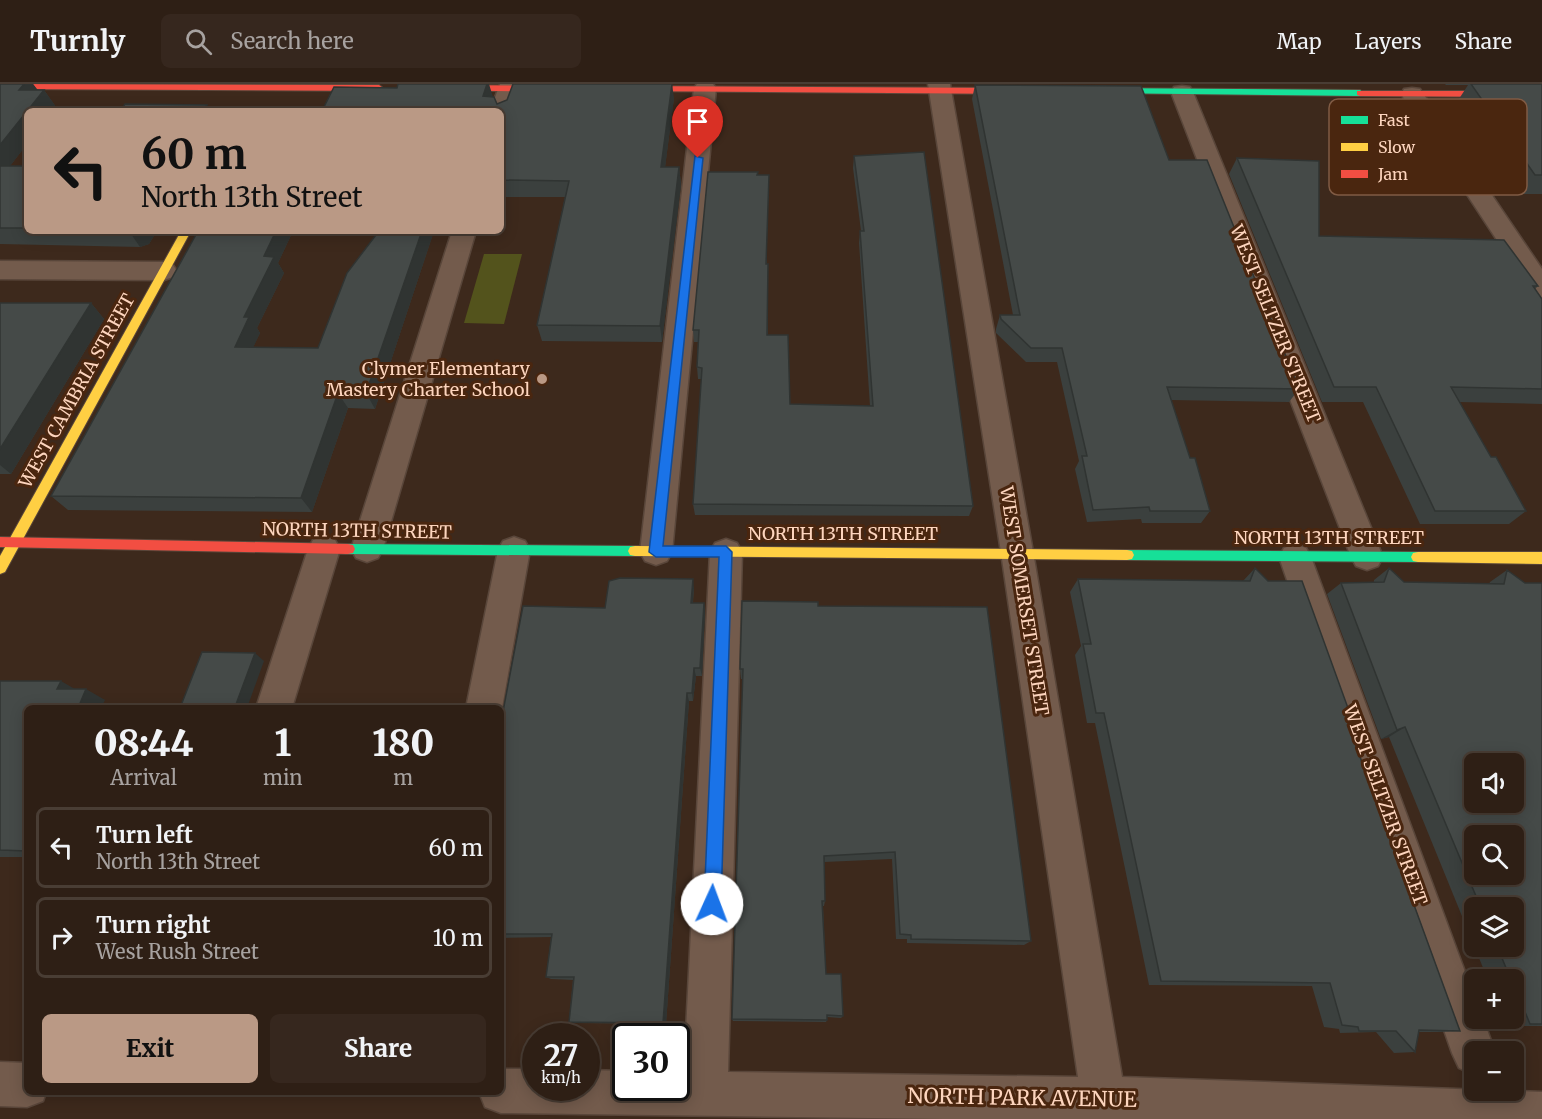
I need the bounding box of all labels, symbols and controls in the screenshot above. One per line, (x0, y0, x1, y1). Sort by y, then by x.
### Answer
search box (161, 14, 581, 68)
text: Turnly (30, 23, 125, 59)
icon: search (182, 25, 215, 58)
text: Search here (230, 27, 354, 55)
text: Map (1277, 28, 1322, 55)
text: Layers (1355, 28, 1422, 55)
text: Share (1455, 28, 1512, 55)
pin (672, 96, 723, 158)
legend (1329, 99, 1527, 195)
icon: arrive (681, 105, 714, 138)
text: Fast (1378, 110, 1411, 130)
text: 60 m (141, 128, 247, 180)
icon: left (42, 132, 120, 210)
text: Slow (1378, 137, 1416, 157)
text: Jam (1377, 164, 1408, 184)
text: North 13th Street (141, 180, 363, 214)
street label: WEST SELTZER STREET (1225, 220, 1326, 427)
street label: WEST CAMBRIA STREET (13, 289, 140, 493)
place label: Clymer Elementary Mastery Charter School (326, 357, 531, 401)
marker: Clymer Elementary Mastery Charter School (535, 372, 549, 386)
street label: WEST SOMERSET STREET (995, 484, 1054, 718)
street label: NORTH 13TH STREET (262, 517, 453, 544)
street label: NORTH 13TH STREET (748, 522, 938, 545)
street label: NORTH 13TH STREET (1234, 526, 1424, 549)
street label: WEST SELTZER STREET (1338, 700, 1433, 909)
text: 08:44 (94, 721, 193, 766)
text: 1 (274, 721, 291, 766)
text: 180 (372, 721, 434, 766)
map controls (1464, 753, 1524, 1101)
button: sound (1464, 753, 1524, 813)
text: Arrival (110, 765, 177, 790)
text: min (263, 765, 303, 790)
text: m (393, 765, 413, 790)
text: Turn left (96, 821, 193, 849)
button: search (1464, 825, 1524, 885)
icon: left (45, 831, 78, 864)
text: 60 m (429, 834, 483, 862)
text: North 13th Street (96, 849, 260, 874)
position arrow (680, 872, 744, 936)
button: layers (1464, 897, 1524, 957)
text: Turn right (96, 911, 210, 939)
icon: right (45, 921, 78, 954)
text: 10 m (433, 924, 483, 952)
text: West Rush Street (96, 939, 259, 964)
button: + (1464, 969, 1524, 1029)
button: Exit (42, 1014, 258, 1083)
button: Share (270, 1014, 486, 1083)
speed limit sign: 30 (612, 1023, 690, 1101)
text: 27 (544, 1036, 578, 1074)
button: − (1464, 1041, 1524, 1101)
text: km/h (541, 1068, 581, 1087)
street label: NORTH PARK AVENUE (907, 1082, 1138, 1113)

